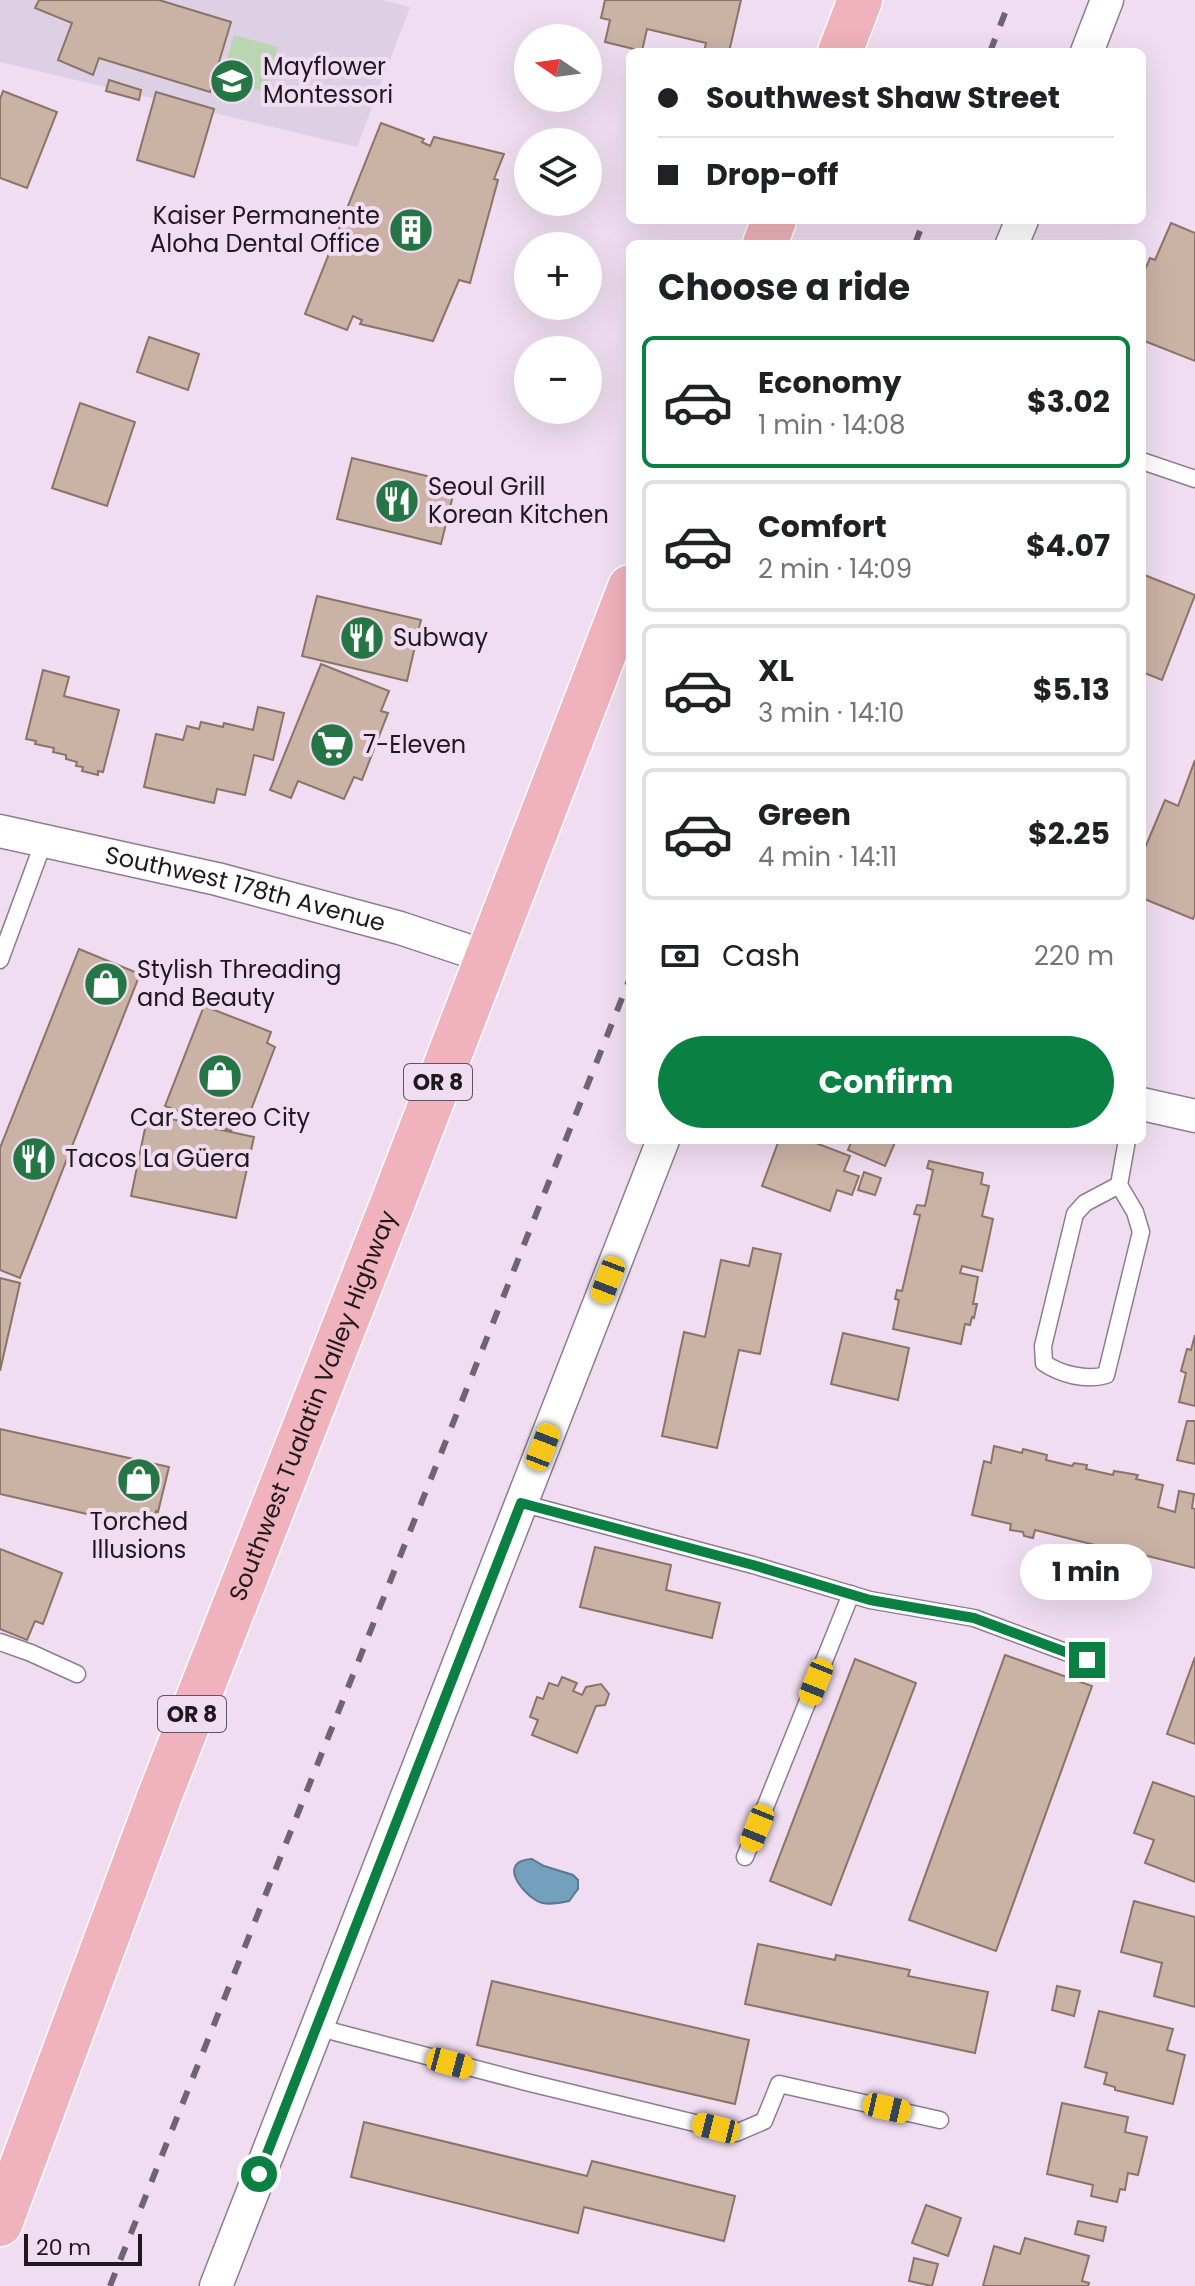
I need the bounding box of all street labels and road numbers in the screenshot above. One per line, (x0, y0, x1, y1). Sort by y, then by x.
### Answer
street label: Southwest 178th Avenue (102, 838, 389, 939)
road number: OR 8 (404, 1064, 472, 1100)
street label: Southwest Tualatin Valley Highway (221, 1205, 404, 1606)
road number: OR 8 (158, 1696, 226, 1732)

